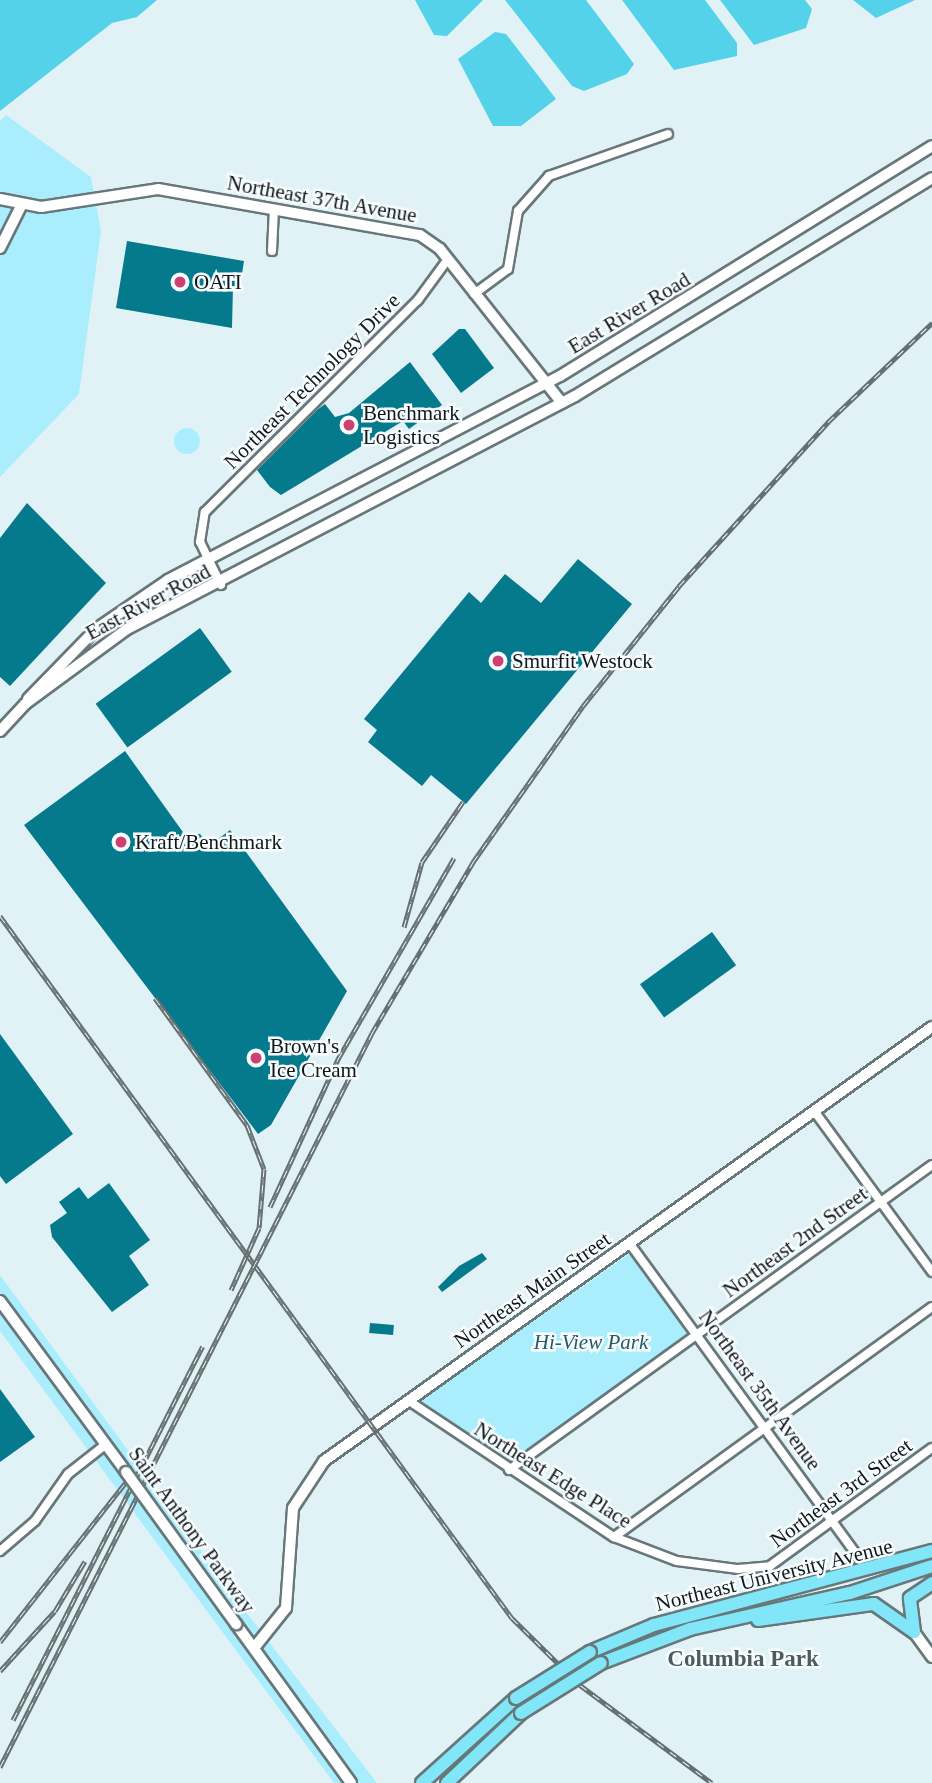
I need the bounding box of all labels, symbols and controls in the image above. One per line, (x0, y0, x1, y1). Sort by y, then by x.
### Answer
street label: Northeast 37th Avenue (225, 170, 419, 228)
street label: East River Road (564, 267, 694, 359)
place label: OATI (194, 269, 242, 295)
marker: OATI (172, 274, 188, 290)
street label: Northeast Technology Drive (219, 288, 405, 474)
place label: Benchmark Logistics (363, 400, 460, 450)
marker: Benchmark Logistics (341, 417, 357, 433)
street label: East River Road (81, 559, 215, 645)
place label: Smurfit Westock (512, 648, 653, 674)
marker: Smurfit Westock (490, 653, 506, 669)
place label: Kraft/Benchmark (135, 829, 282, 855)
marker: Kraft/Benchmark (113, 834, 129, 850)
place label: Brown's Ice Cream (270, 1033, 357, 1083)
marker: Brown's Ice Cream (248, 1050, 264, 1066)
street label: Northeast 2nd Street (718, 1181, 872, 1303)
street label: Northeast Main Street (449, 1226, 615, 1354)
street label: Northeast 35th Avenue (693, 1304, 827, 1476)
park label: Hi-View Park (534, 1329, 648, 1355)
street label: Northeast Edge Place (470, 1416, 636, 1534)
street label: Northeast 3rd Street (765, 1433, 917, 1553)
street label: Saint Anthony Parkway (123, 1441, 261, 1619)
street label: Northeast University Avenue (652, 1533, 896, 1617)
district label: Columbia Park (667, 1645, 819, 1673)

